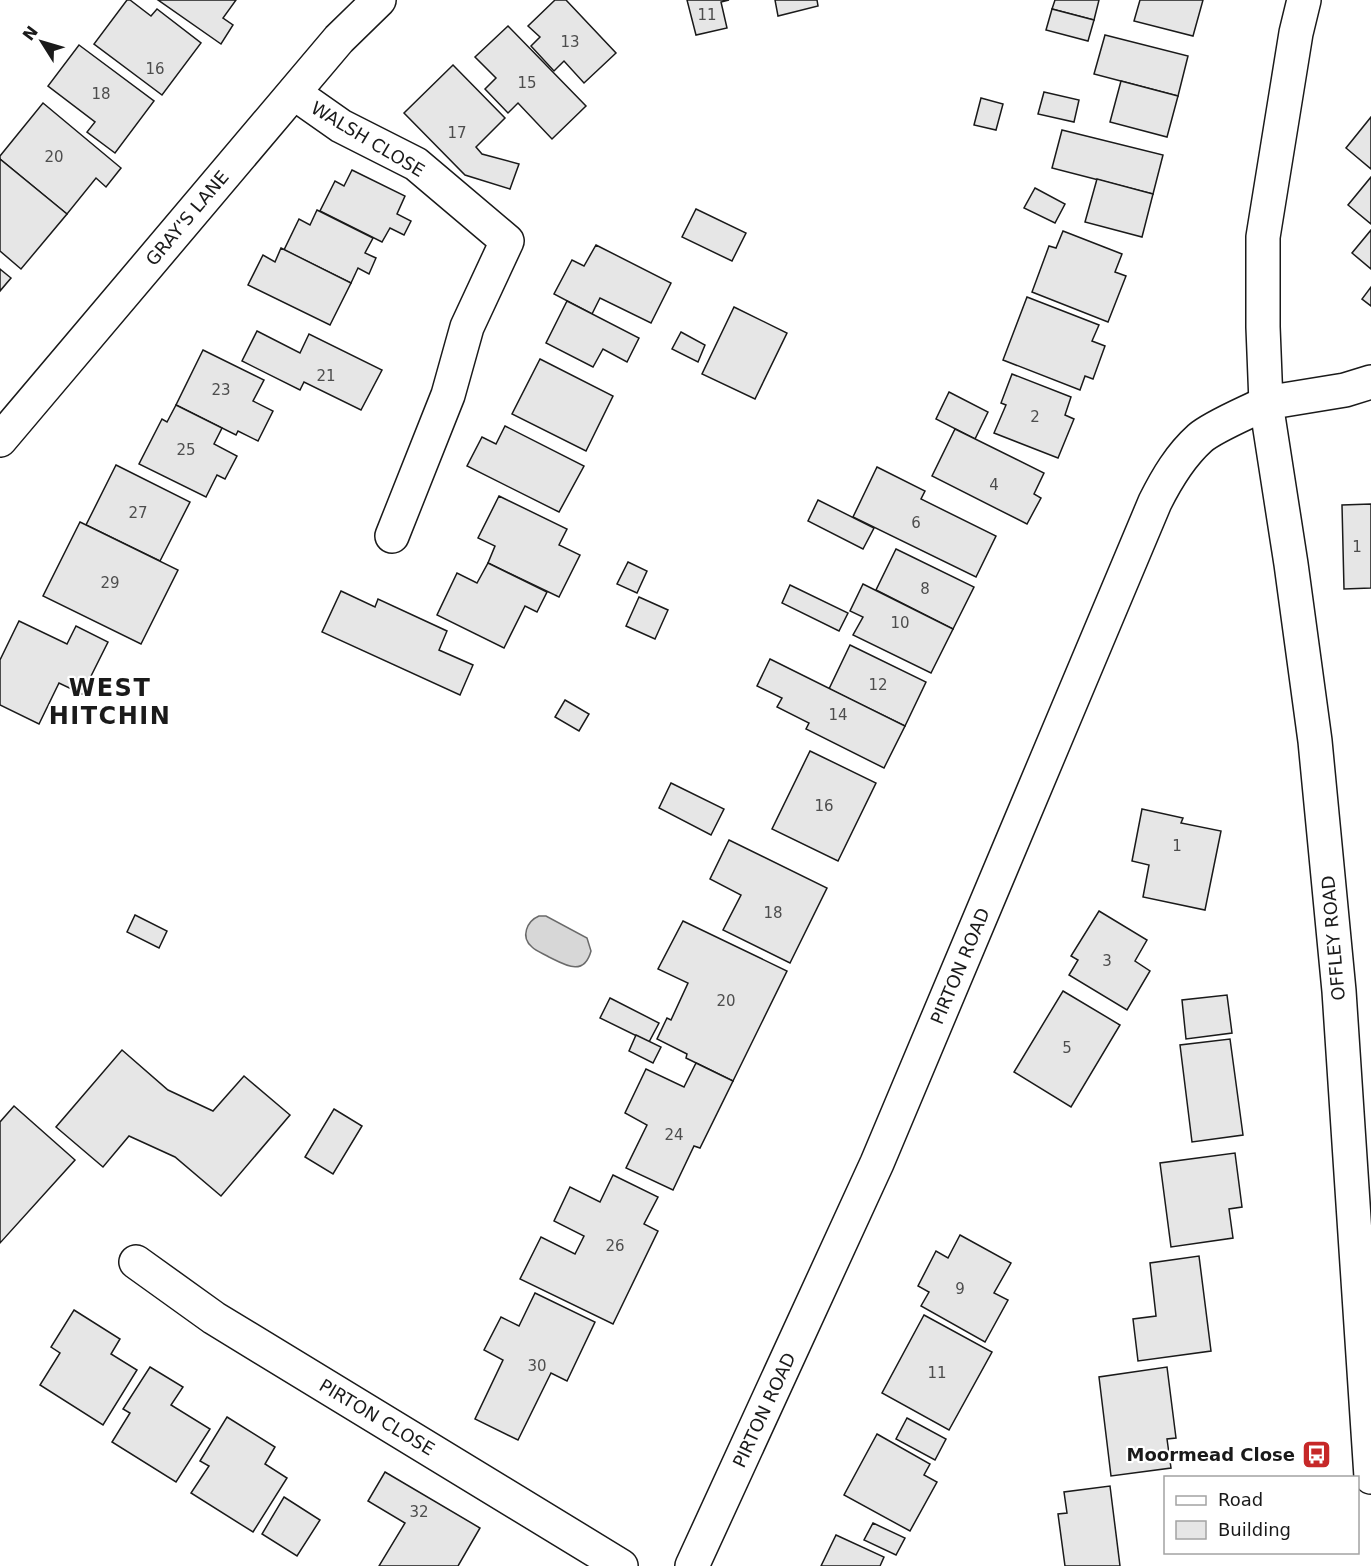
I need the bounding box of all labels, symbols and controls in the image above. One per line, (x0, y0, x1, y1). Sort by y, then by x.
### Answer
house number: 11 (697, 6, 717, 24)
north arrow (12, 12, 72, 72)
text: N (19, 22, 42, 44)
house number: 13 (560, 33, 580, 51)
house number: 16 (145, 60, 165, 78)
house number: 15 (517, 74, 537, 92)
house number: 18 (91, 85, 111, 103)
street label: WALSH CLOSE (307, 97, 429, 181)
house number: 17 (447, 124, 467, 142)
house number: 20 (44, 148, 64, 166)
street label: GRAY'S LANE (141, 166, 233, 270)
house number: 21 (316, 367, 336, 385)
house number: 23 (211, 381, 231, 399)
house number: 2 (1030, 408, 1040, 426)
house number: 25 (176, 441, 196, 459)
house number: 4 (989, 476, 999, 494)
house number: 27 (128, 504, 148, 522)
house number: 6 (911, 514, 921, 532)
house number: 1 (1352, 538, 1362, 556)
house number: 29 (100, 574, 120, 592)
house number: 8 (920, 580, 930, 598)
house number: 10 (890, 614, 910, 632)
district label: WEST HITCHIN (49, 674, 171, 730)
house number: 12 (868, 676, 888, 694)
house number: 14 (828, 706, 848, 724)
house number: 16 (814, 797, 834, 815)
house number: 1 (1172, 837, 1182, 855)
street label: OFFLEY ROAD (1317, 875, 1349, 1001)
house number: 18 (763, 904, 783, 922)
street label: PIRTON ROAD (926, 905, 994, 1027)
house number: 3 (1102, 952, 1112, 970)
house number: 20 (716, 992, 736, 1010)
house number: 5 (1062, 1039, 1072, 1057)
house number: 24 (664, 1126, 684, 1144)
house number: 26 (605, 1237, 625, 1255)
house number: 9 (955, 1280, 965, 1298)
street label: PIRTON ROAD (728, 1349, 800, 1471)
house number: 30 (527, 1357, 547, 1375)
house number: 11 (927, 1364, 947, 1382)
street label: PIRTON CLOSE (316, 1374, 438, 1460)
bus stop icon: Moormead Close (1300, 1438, 1332, 1470)
place label: Moormead Close (1127, 1444, 1295, 1465)
legend (1164, 1476, 1359, 1554)
text: Road (1218, 1489, 1263, 1510)
house number: 32 (409, 1503, 429, 1521)
text: Building (1218, 1519, 1291, 1540)

